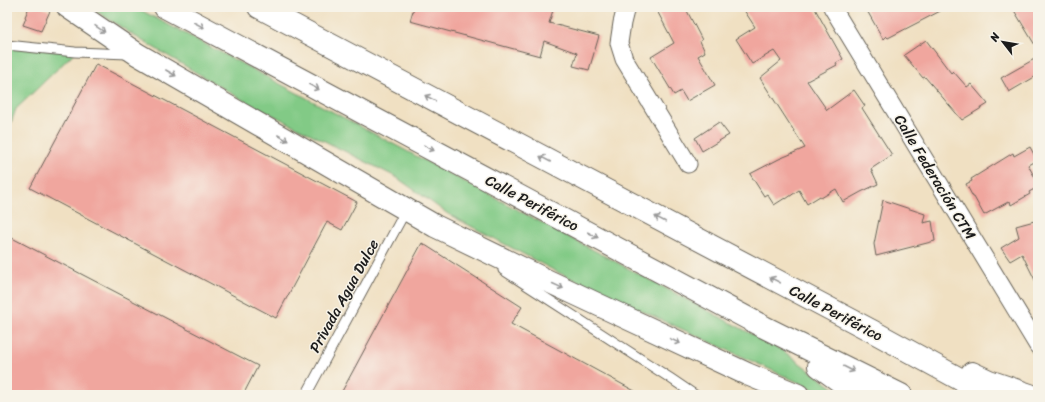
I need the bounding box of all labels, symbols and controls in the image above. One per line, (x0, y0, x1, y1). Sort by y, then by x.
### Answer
one-way arrow (193, 22, 205, 30)
north arrow (983, 22, 1023, 62)
one-way arrow (94, 25, 105, 33)
text: N (984, 29, 1005, 46)
one-way arrow (165, 70, 177, 78)
one-way arrow (308, 83, 320, 91)
one-way arrow (425, 93, 437, 101)
street label: Calle Federación CTM (887, 109, 983, 245)
one-way arrow (277, 135, 289, 143)
one-way arrow (423, 144, 435, 152)
one-way arrow (540, 154, 552, 162)
street label: Calle Periférico (480, 167, 584, 239)
one-way arrow (654, 215, 666, 223)
one-way arrow (587, 232, 599, 239)
street label: Privada Agua Dulce (302, 234, 386, 358)
one-way arrow (769, 276, 781, 283)
street label: Calle Periférico (784, 277, 888, 349)
one-way arrow (551, 283, 563, 290)
one-way arrow (669, 337, 681, 345)
one-way arrow (843, 366, 855, 373)

